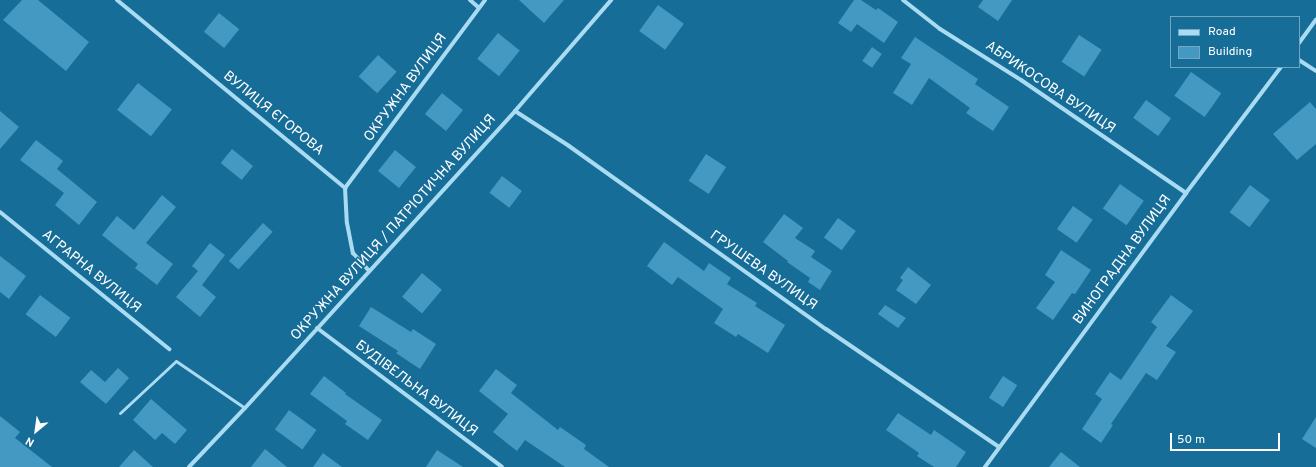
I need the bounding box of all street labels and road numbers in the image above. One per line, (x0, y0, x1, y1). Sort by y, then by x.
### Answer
street label: ОКРУЖНА ВУЛИЦЯ (361, 30, 451, 146)
street label: АБРИКОСОВА ВУЛИЦЯ (982, 38, 1118, 138)
street label: ВУЛИЦЯ ЄГОРОВА (219, 68, 327, 160)
street label: ОКРУЖНА ВУЛИЦЯ / ПАТРІОТИЧНА ВУЛИЦЯ (288, 111, 500, 345)
street label: ВИНОГРАДНА ВУЛИЦЯ (1070, 192, 1176, 328)
street label: АГРАРНА ВУЛИЦЯ (38, 227, 144, 317)
street label: ГРУШЕВА ВУЛИЦЯ (706, 227, 820, 315)
street label: БУДІВЕЛЬНА ВУЛИЦЯ (351, 337, 481, 441)

